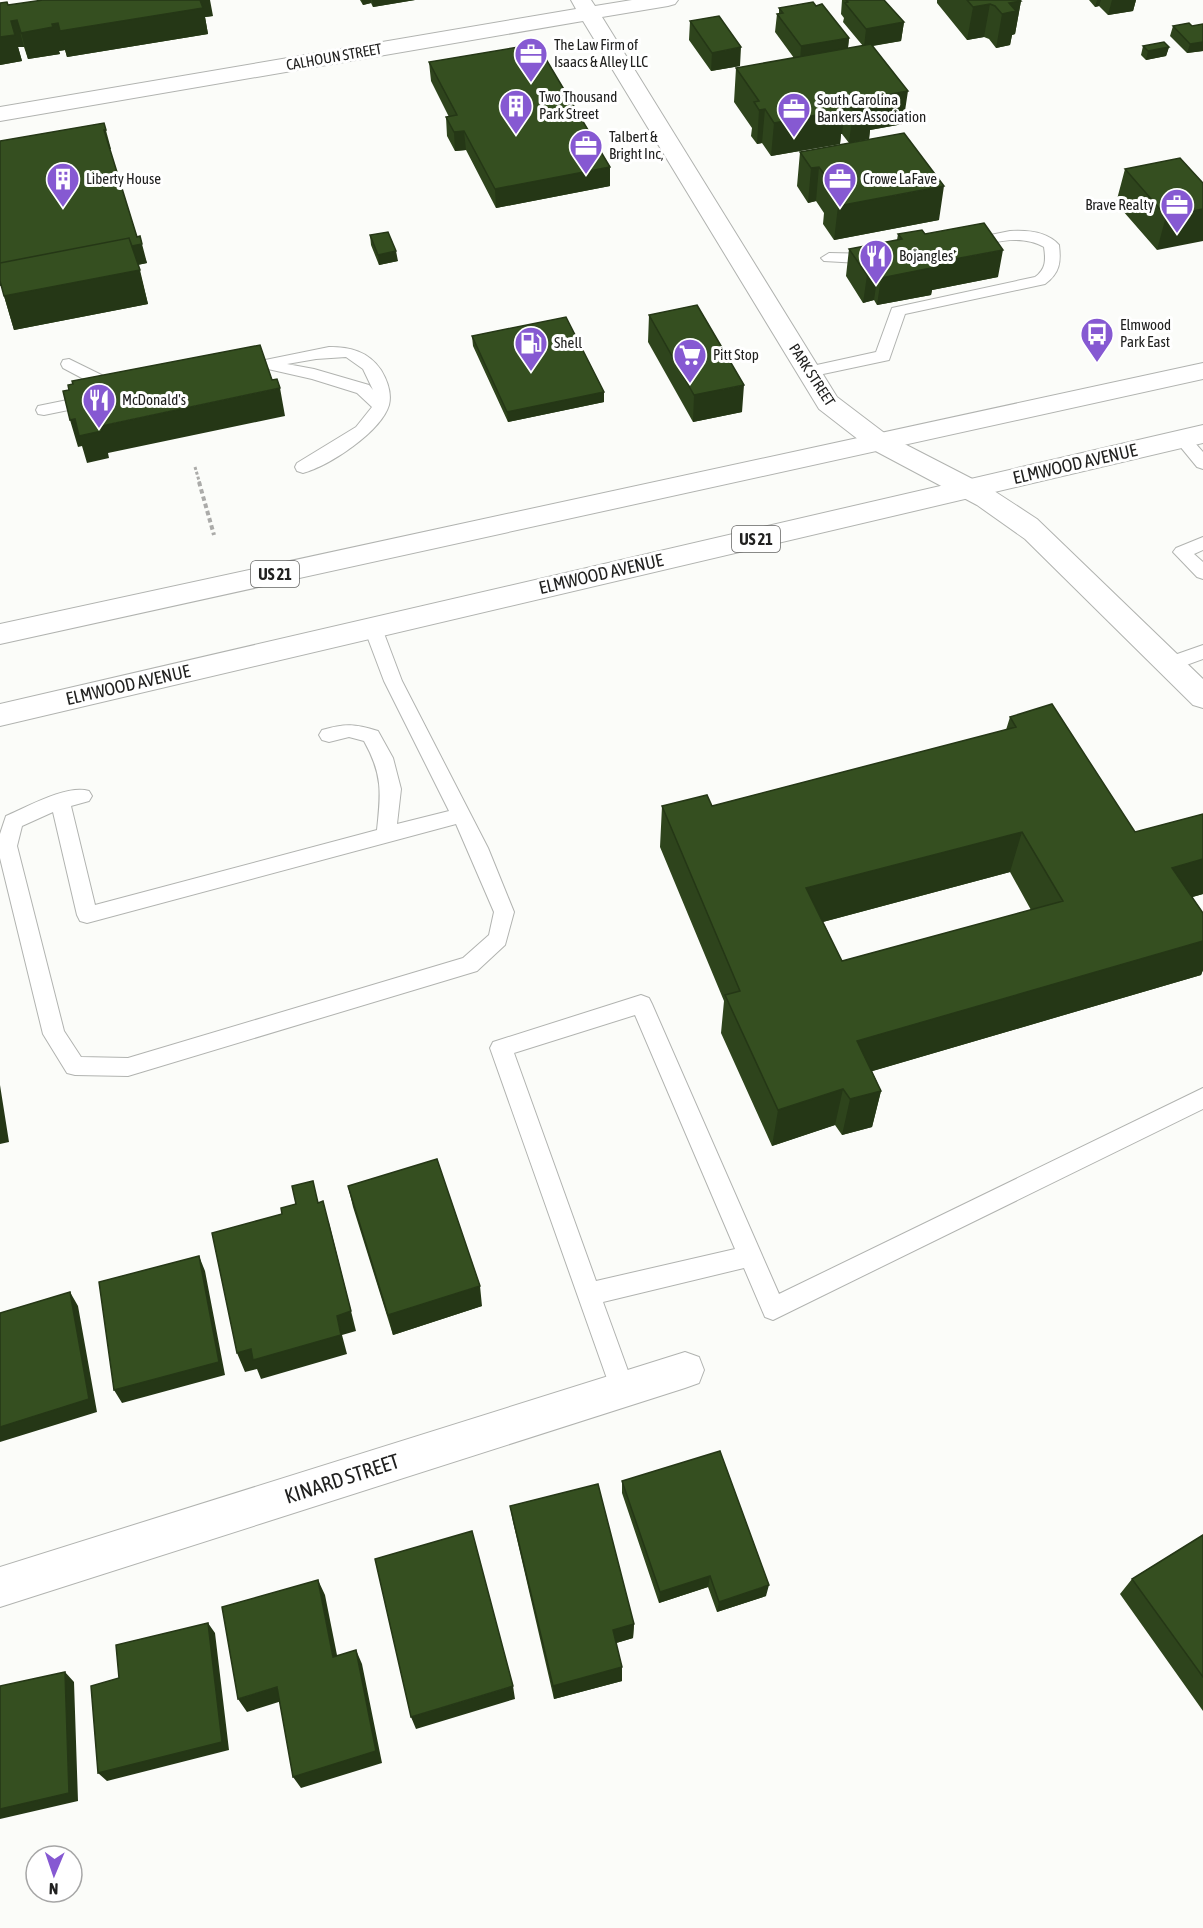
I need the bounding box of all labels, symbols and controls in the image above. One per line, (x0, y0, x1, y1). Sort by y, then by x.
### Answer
office icon: The Law Firm of Isaacs & Alley LLC (513, 36, 549, 83)
place label: The Law Firm of Isaacs & Alley LLC (554, 36, 648, 70)
street label: CALHOUN STREET (285, 40, 384, 73)
building icon: Two Thousand Park Street (498, 88, 534, 135)
place label: Two Thousand Park Street (539, 88, 617, 122)
office icon: South Carolina Bankers Association (776, 91, 812, 138)
place label: South Carolina Bankers Association (817, 91, 926, 125)
office icon: Talbert & Bright Inc, (568, 128, 604, 175)
place label: Talbert & Bright Inc, (609, 128, 664, 162)
building icon: Liberty House (45, 161, 81, 208)
office icon: Crowe LaFave (822, 161, 858, 208)
place label: Liberty House (86, 170, 161, 187)
place label: Crowe LaFave (863, 170, 937, 187)
office icon: Brave Realty (1159, 187, 1195, 234)
place label: Brave Realty (1085, 196, 1154, 213)
restaurant icon: Bojangles' (858, 238, 894, 285)
place label: Bojangles' (899, 247, 956, 264)
bus stop icon: Elmwood Park East (1079, 316, 1115, 363)
place label: Elmwood Park East (1120, 316, 1171, 350)
fuel station icon: Shell (513, 325, 549, 372)
place label: Shell (554, 334, 582, 351)
supermarket icon: Pitt Stop (672, 337, 708, 384)
street label: PARK STREET (786, 340, 839, 409)
place label: Pitt Stop (713, 346, 759, 363)
restaurant icon: McDonald's (81, 382, 117, 429)
place label: McDonald's (122, 391, 186, 408)
street label: ELMWOOD AVENUE (1011, 439, 1139, 488)
road number: US 21 (732, 526, 780, 552)
street label: ELMWOOD AVENUE (537, 549, 665, 598)
road number: US 21 (251, 561, 299, 587)
street label: ELMWOOD AVENUE (64, 660, 192, 709)
street label: KINARD STREET (281, 1448, 402, 1508)
north arrow (24, 1844, 84, 1904)
text: N (48, 1880, 59, 1898)

